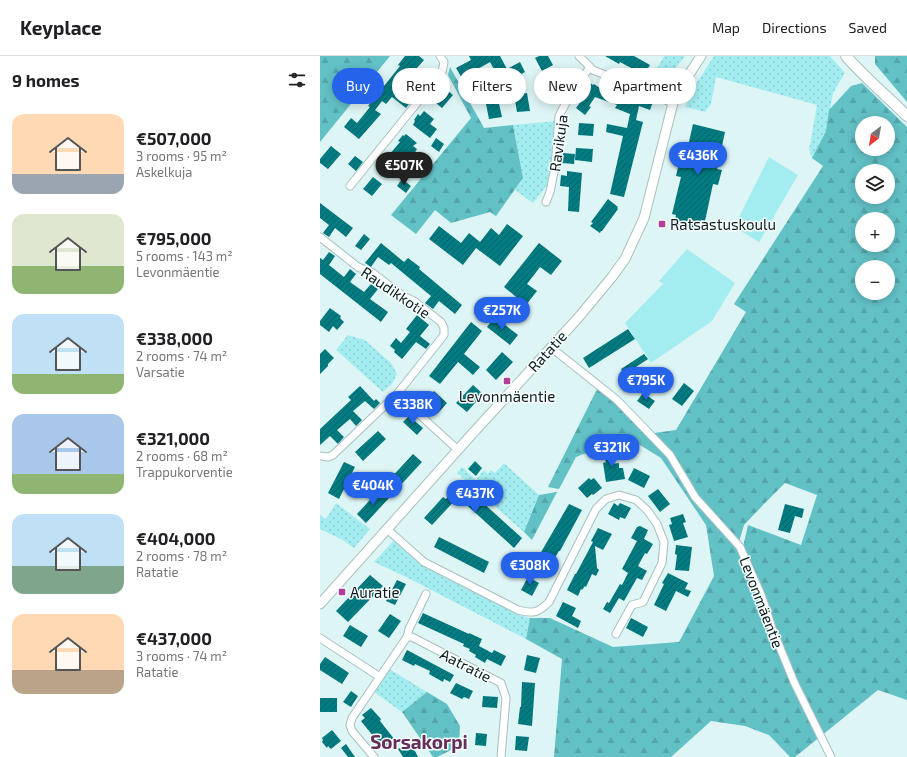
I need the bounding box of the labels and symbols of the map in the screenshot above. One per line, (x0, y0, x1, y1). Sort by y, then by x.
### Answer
street label: Ravikuja (545, 113, 572, 173)
north arrow (855, 116, 895, 156)
pin: €436K (670, 142, 726, 176)
pin: €507K (376, 152, 432, 186)
place label: Ratsastuskoulu (670, 215, 776, 233)
marker: Ratsastuskoulu (657, 219, 667, 229)
street label: Raudikkotie (358, 262, 434, 322)
pin: €257K (474, 297, 530, 331)
street label: Ratatie (524, 327, 570, 375)
pin: €795K (618, 367, 674, 401)
marker: Levonmäentie (502, 376, 512, 386)
place label: Levonmäentie (459, 387, 555, 405)
pin: €338K (385, 391, 441, 425)
pin: €321K (584, 434, 640, 468)
pin: €404K (345, 472, 401, 506)
pin: €437K (447, 480, 503, 514)
pin: €308K (502, 552, 558, 586)
street label: Levonmäentie (736, 554, 788, 650)
place label: Auratie (350, 583, 400, 601)
marker: Auratie (337, 587, 347, 597)
street label: Aatratie (437, 644, 495, 686)
district label: Sorsakorpi (370, 730, 468, 753)

